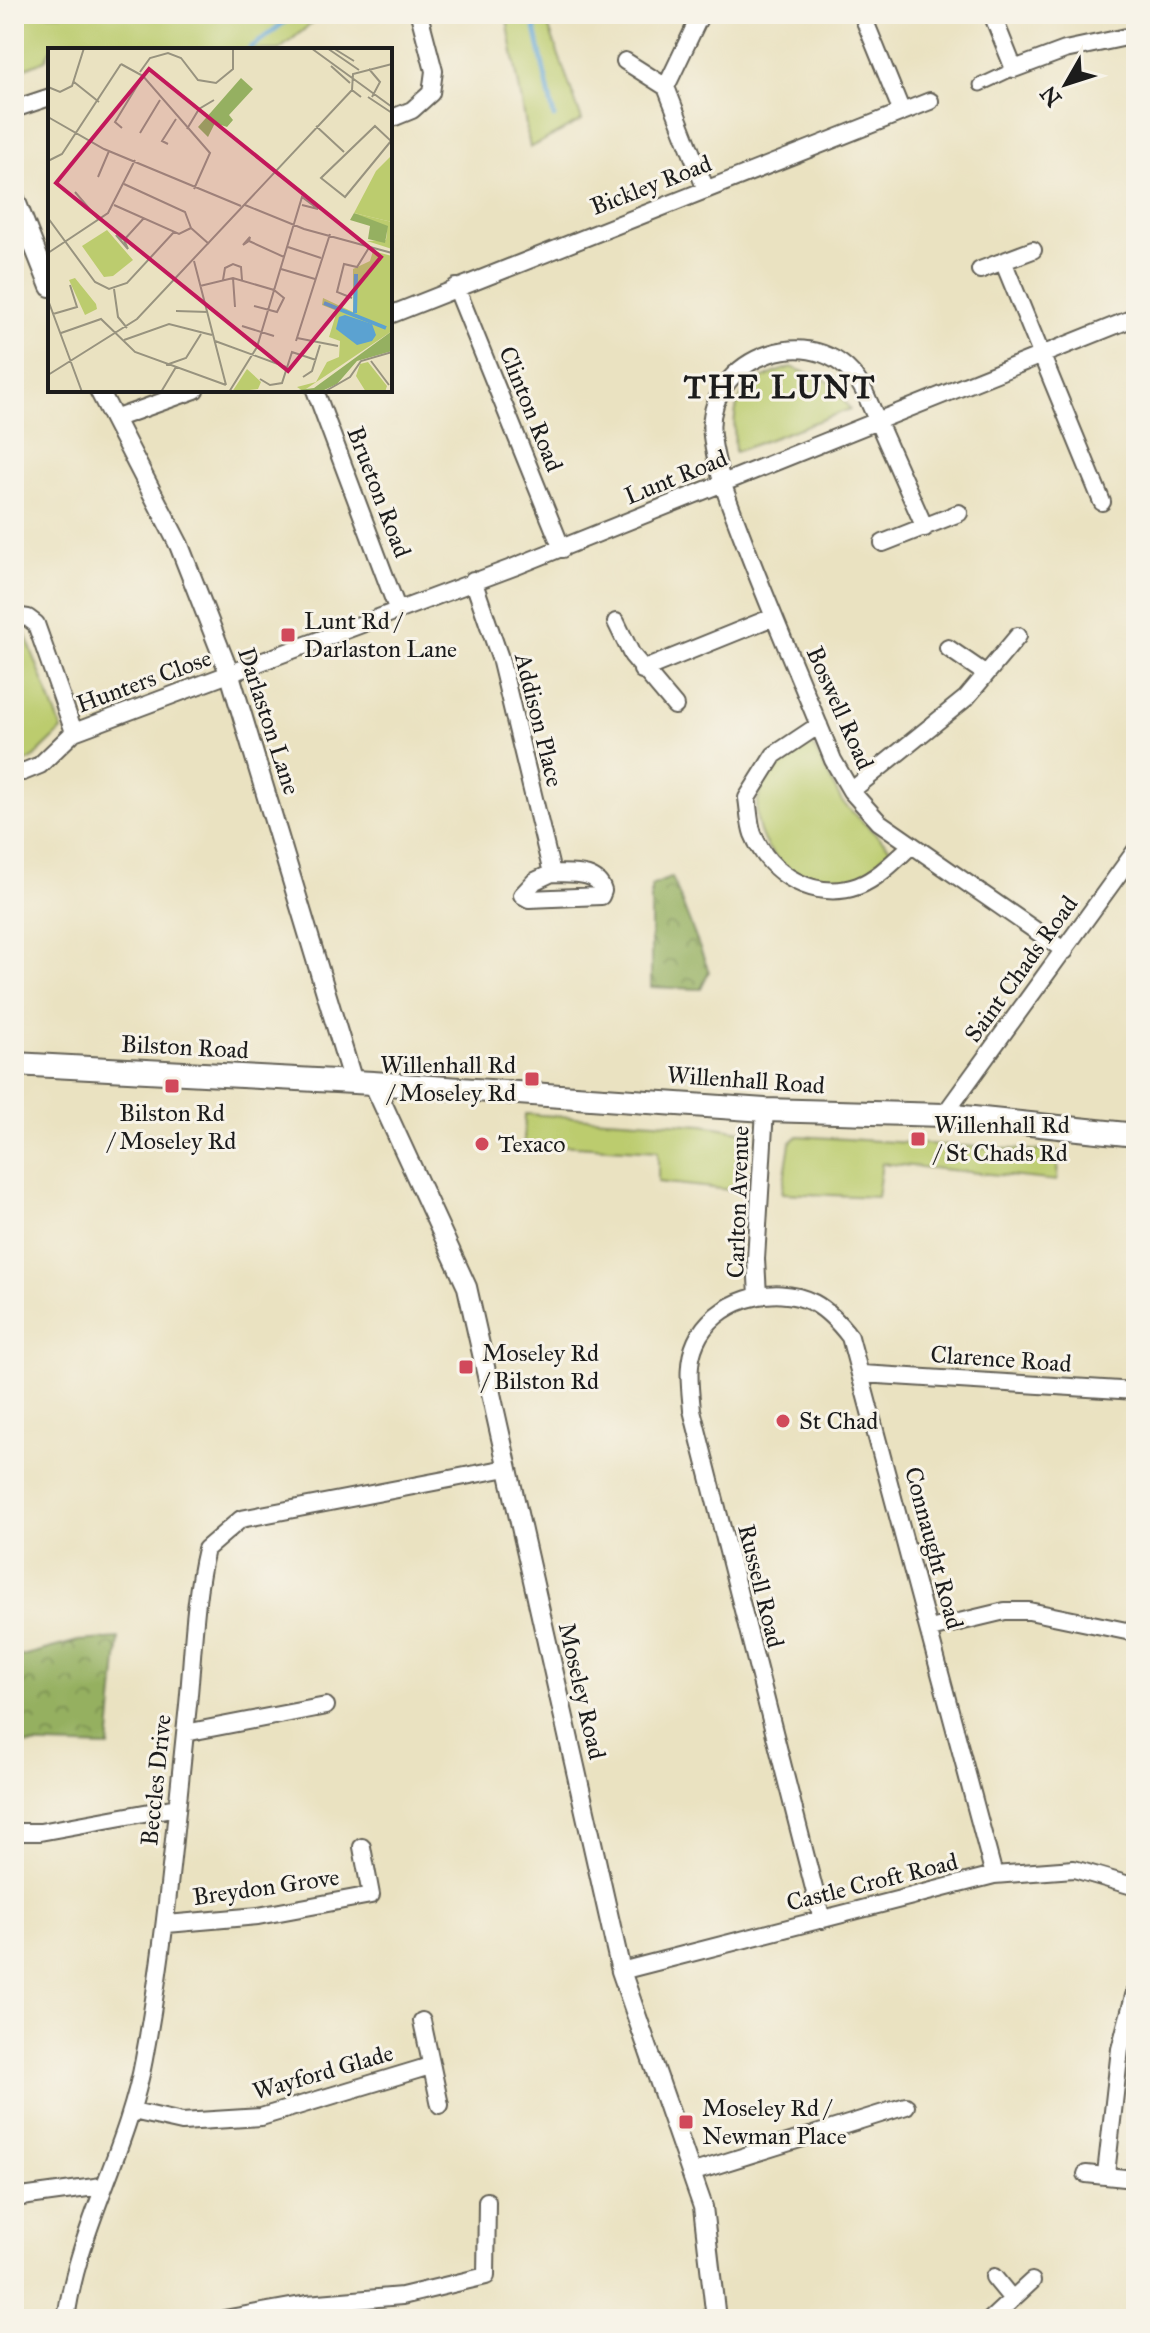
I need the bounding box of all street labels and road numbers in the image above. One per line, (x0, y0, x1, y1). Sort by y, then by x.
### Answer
street label: Bickley Road (586, 148, 716, 222)
street label: Clinton Road (492, 342, 570, 476)
street label: Brueton Road (340, 422, 418, 562)
street label: Lunt Road (620, 443, 732, 511)
street label: Boswell Road (800, 642, 880, 774)
street label: Hunters Close (72, 643, 216, 719)
street label: Darlaston Lane (231, 644, 307, 798)
street label: Addison Place (508, 649, 570, 790)
street label: Saint Chads Road (958, 890, 1084, 1048)
street label: Bilston Road (120, 1029, 250, 1065)
street label: Willenhall Road (666, 1060, 826, 1100)
street label: Carlton Avenue (720, 1125, 756, 1279)
street label: Clarence Road (930, 1339, 1072, 1379)
street label: Connaught Road (898, 1464, 970, 1632)
street label: Russell Road (731, 1521, 791, 1651)
street label: Moseley Road (552, 1620, 612, 1762)
street label: Beccles Drive (134, 1713, 178, 1847)
street label: Castle Croft Road (783, 1846, 961, 1918)
street label: Breydon Grove (191, 1862, 341, 1912)
street label: Wayford Glade (249, 2038, 397, 2106)

